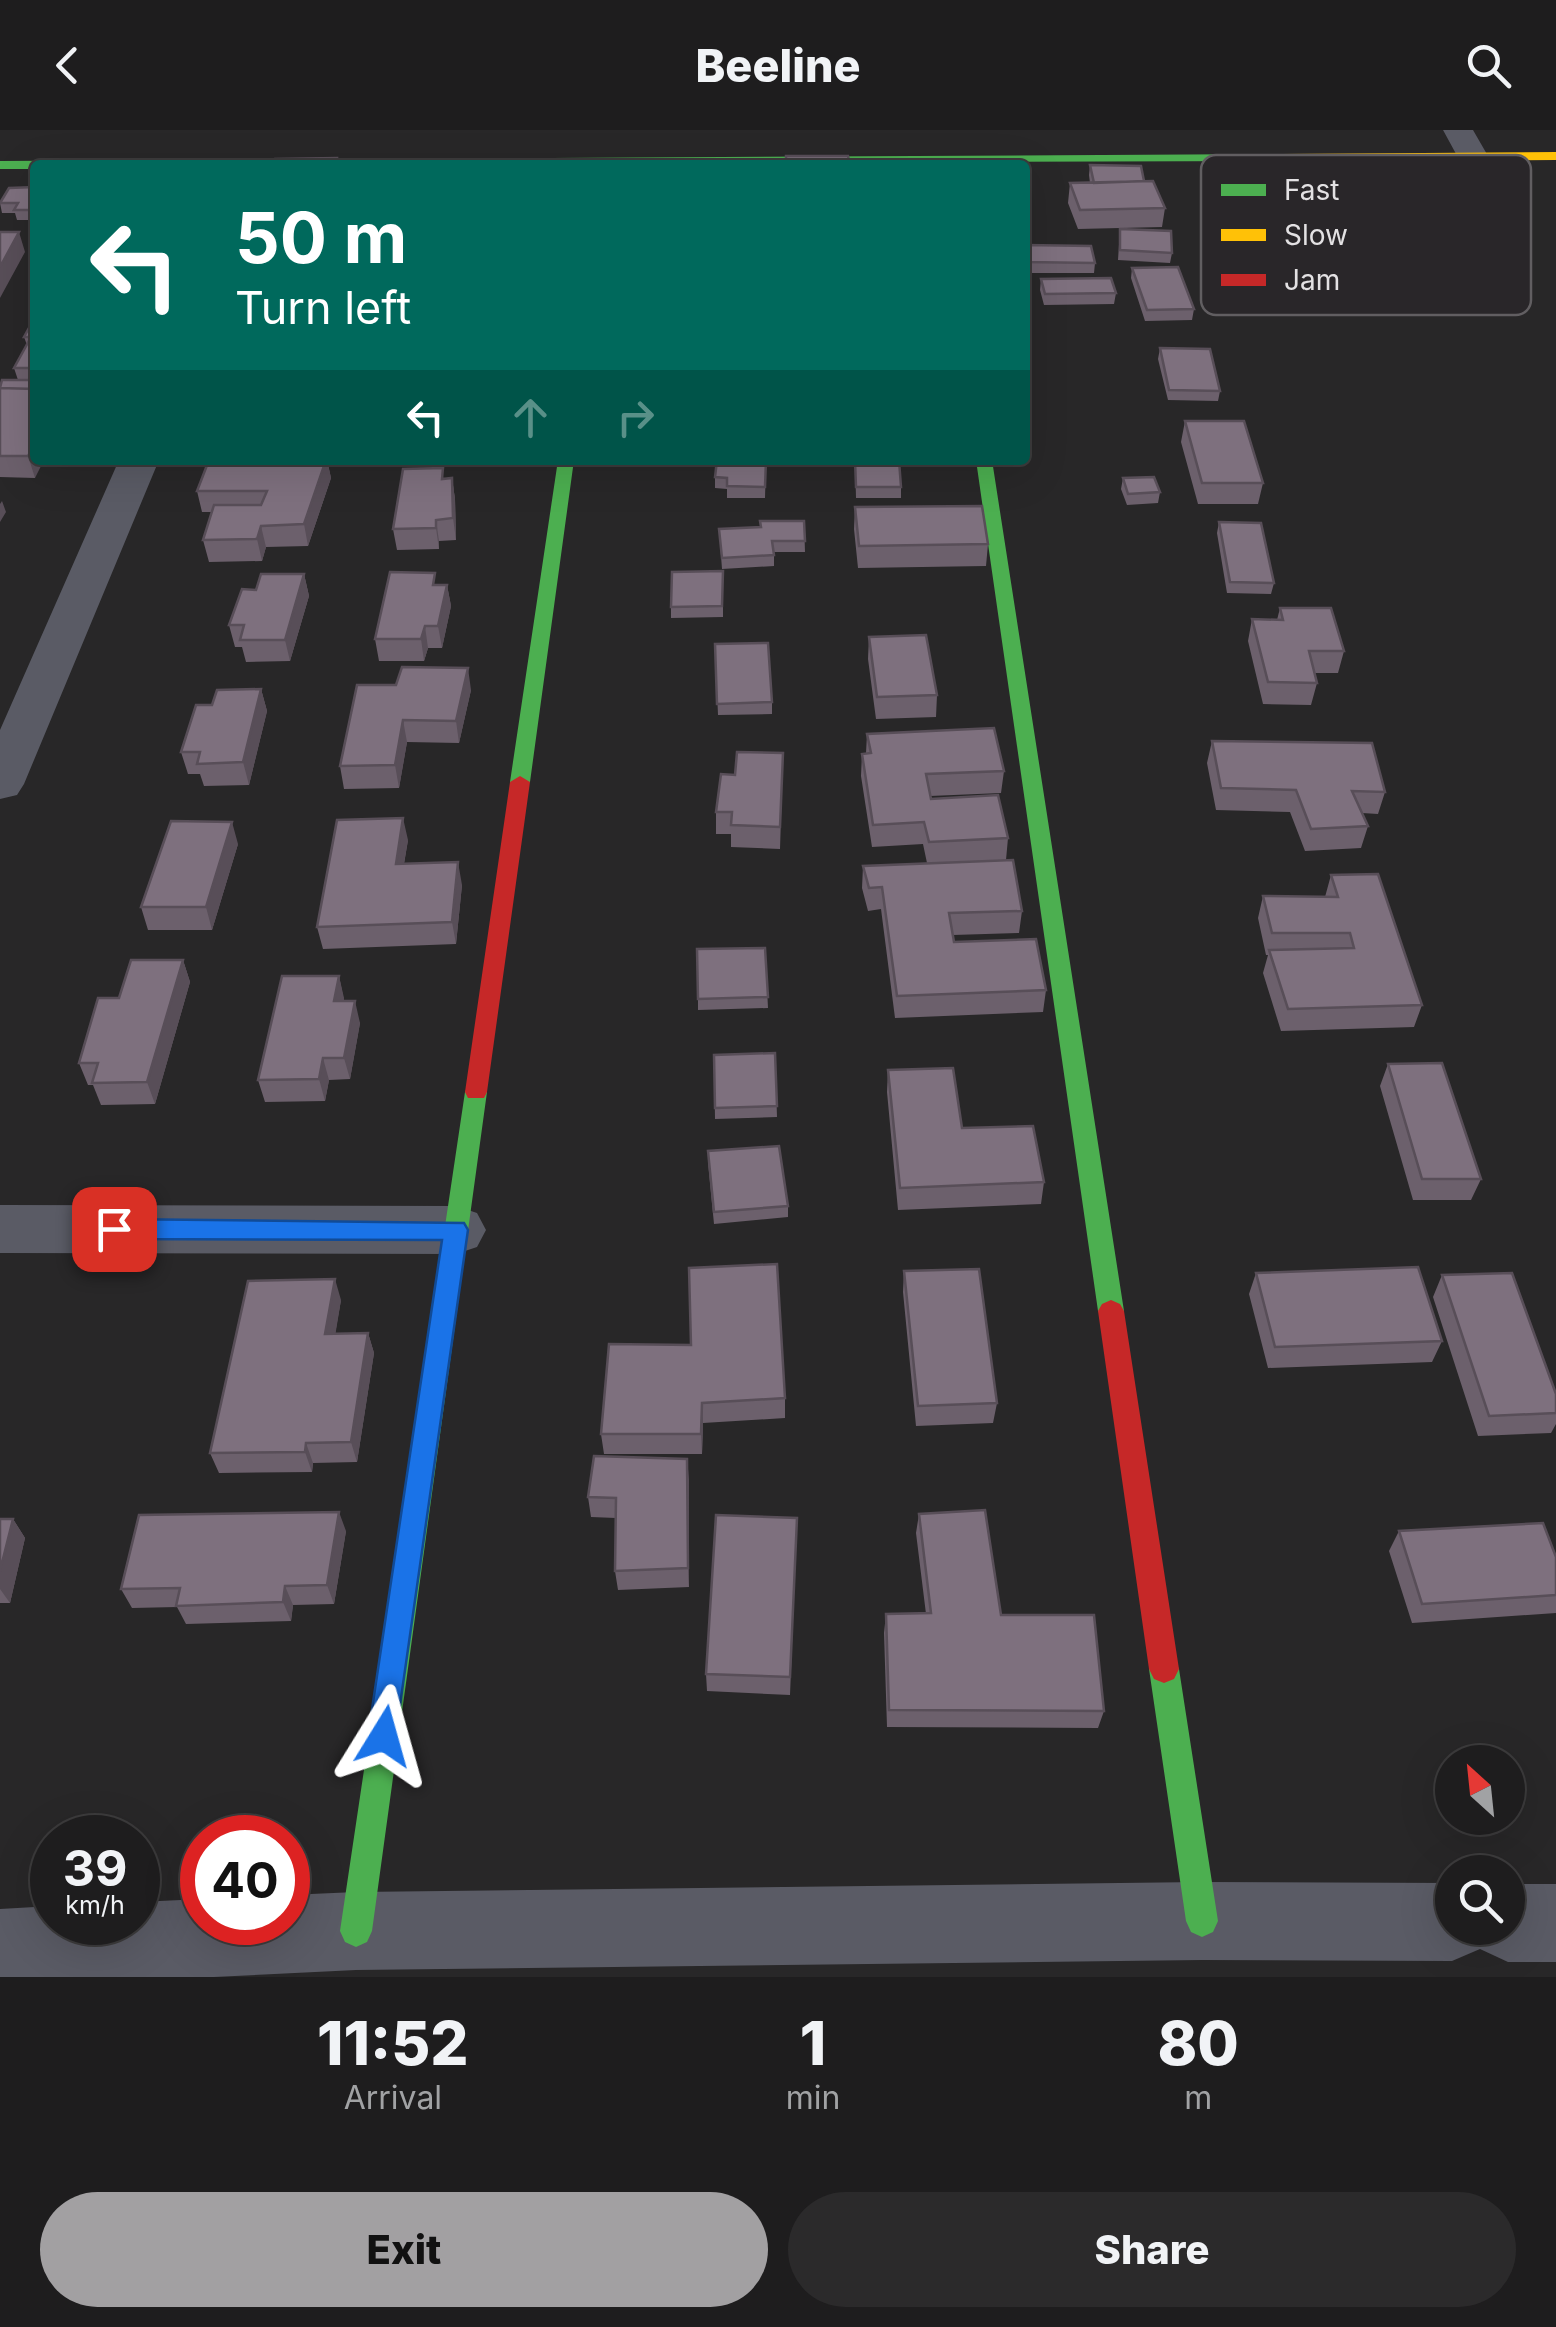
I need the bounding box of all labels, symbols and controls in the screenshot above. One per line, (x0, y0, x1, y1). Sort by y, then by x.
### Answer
icon: back (40, 38, 95, 93)
text: Beeline (695, 38, 861, 93)
icon: search (1461, 38, 1516, 93)
legend (1201, 155, 1531, 315)
text: Fast (1284, 173, 1340, 207)
text: 50 m (235, 195, 407, 280)
icon: left (70, 200, 200, 330)
text: Slow (1284, 218, 1348, 252)
text: Jam (1284, 263, 1340, 297)
text: Turn left (235, 280, 411, 335)
icon: left (398, 390, 453, 445)
icon: ahead (503, 390, 558, 445)
icon: right (608, 390, 663, 445)
pin (72, 1187, 157, 1272)
icon: arrive (87, 1202, 142, 1257)
position arrow (332, 1684, 436, 1788)
north arrow (1435, 1745, 1525, 1835)
map controls (1435, 1745, 1525, 1945)
speed limit sign: 40 (180, 1815, 310, 1945)
text: 39 (63, 1838, 127, 1898)
button: search (1435, 1855, 1525, 1945)
text: km/h (65, 1890, 125, 1920)
text: 11:52 (317, 2007, 469, 2079)
text: 1 (800, 2007, 826, 2079)
text: 80 (1158, 2007, 1239, 2079)
text: Arrival (344, 2078, 442, 2117)
text: min (786, 2078, 840, 2117)
text: m (1184, 2078, 1212, 2117)
button: Exit (40, 2192, 768, 2307)
button: Share (788, 2192, 1516, 2307)

